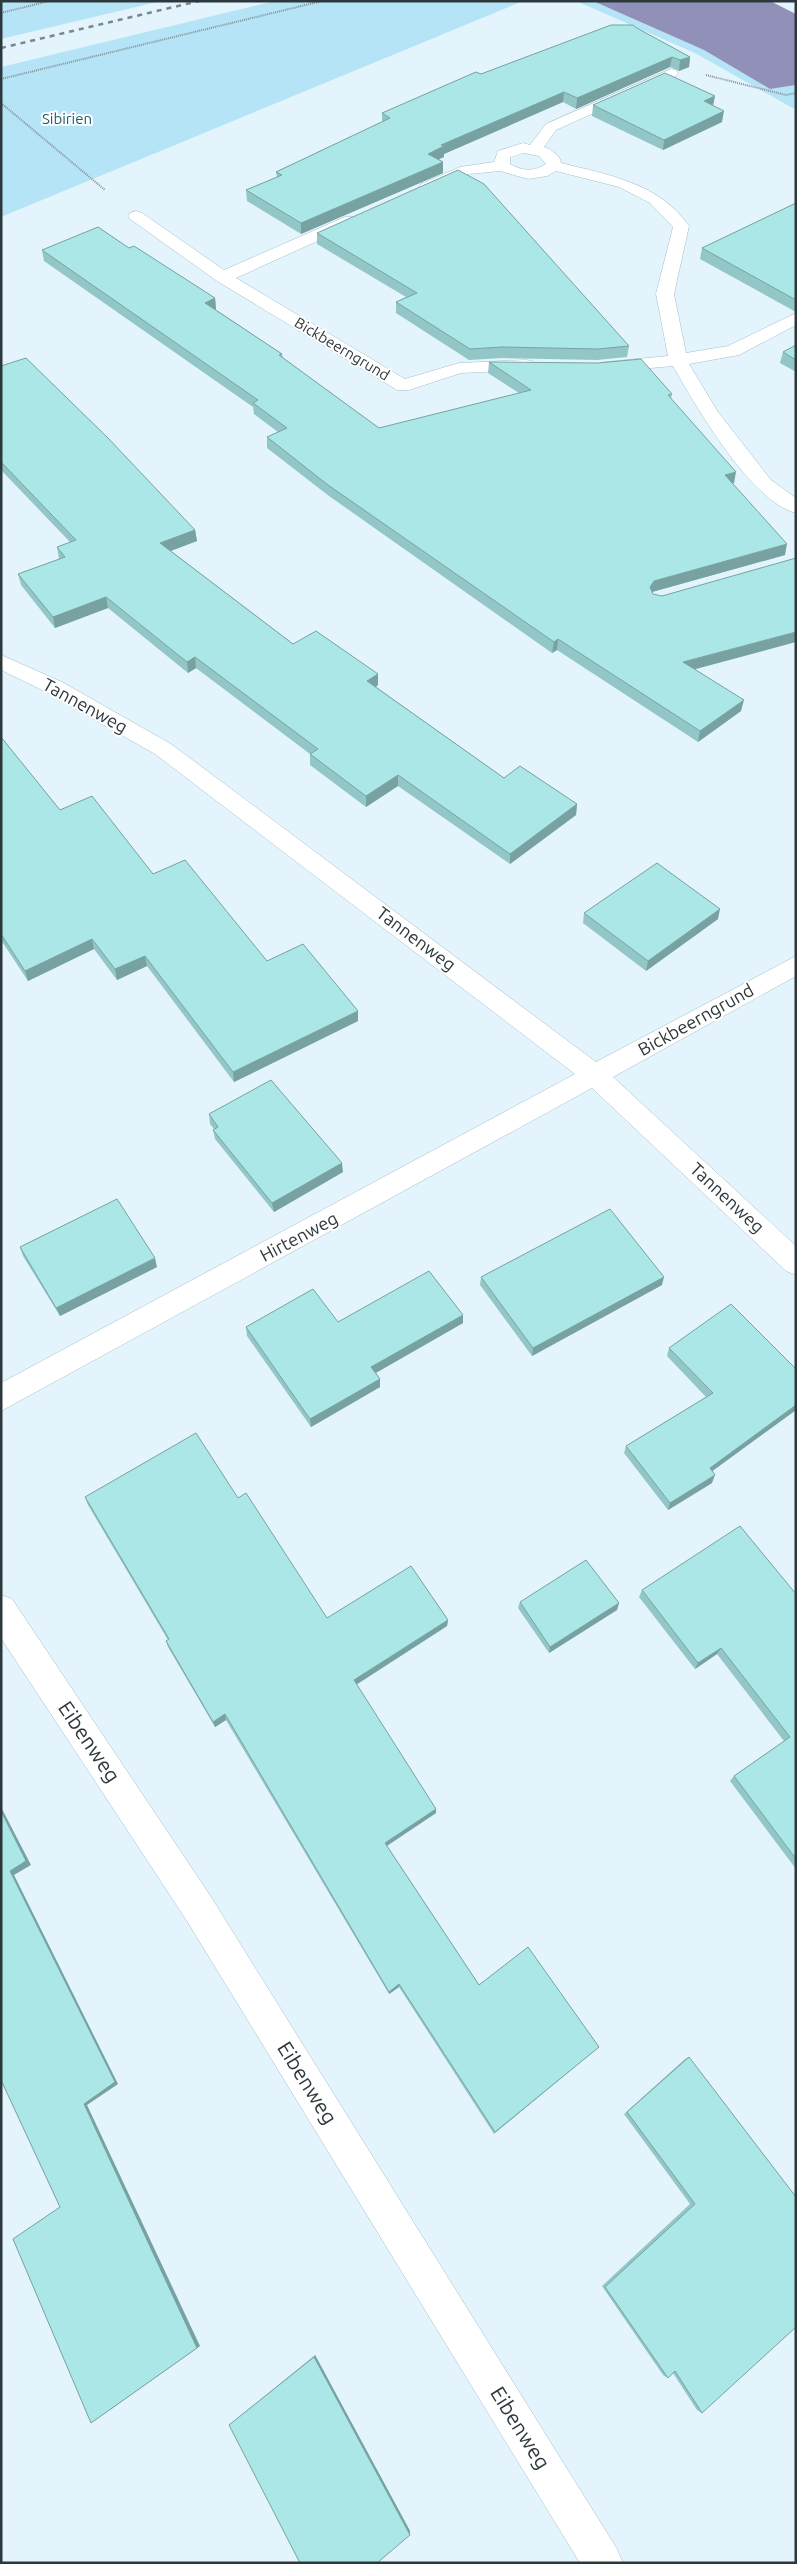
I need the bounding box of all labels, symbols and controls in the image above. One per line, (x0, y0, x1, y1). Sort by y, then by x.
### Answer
park label: Sibirien (42, 110, 92, 127)
street label: Bickbeerngrund (292, 314, 393, 384)
street label: Tannenweg (40, 674, 131, 737)
street label: Tannenweg (373, 902, 460, 974)
street label: Bickbeerngrund (634, 979, 757, 1059)
street label: Tannenweg (687, 1158, 769, 1236)
street label: Hirtenweg (256, 1207, 341, 1265)
street label: Eibenweg (54, 1696, 126, 1787)
street label: Eibenweg (273, 2037, 343, 2128)
street label: Eibenweg (486, 2382, 556, 2473)

